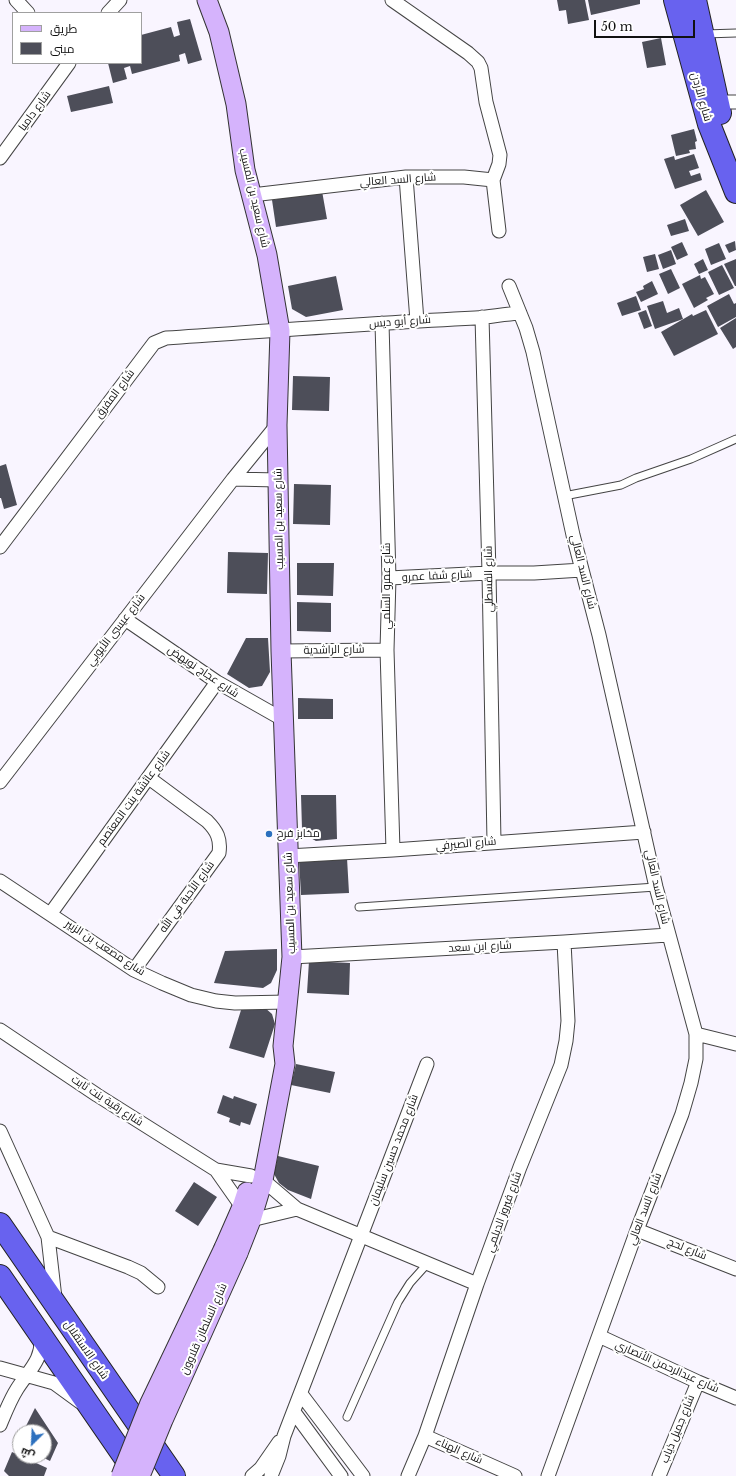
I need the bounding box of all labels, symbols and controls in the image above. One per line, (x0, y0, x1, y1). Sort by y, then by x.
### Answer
legend (12, 12, 142, 64)
scale bar (596, 12, 697, 38)
text: 50 m (601, 19, 633, 34)
text: طريق (50, 21, 77, 36)
text: مبنى (50, 41, 75, 56)
street label: شارع الأردن (688, 71, 714, 123)
street label: شارع داميا (16, 88, 54, 134)
street label: شارع سعيد بن المسيب (236, 147, 272, 249)
street label: شارع السد العالي (359, 171, 437, 189)
street label: شارع أبو ديس (369, 313, 431, 331)
street label: شارع المفرق (92, 367, 138, 421)
street label: شارع سعيد بن المسيب (272, 468, 286, 570)
street label: شارع السد العالي (567, 533, 599, 611)
street label: شارع عمرو السلمي (380, 543, 394, 629)
street label: شارع القسطلي (482, 546, 496, 612)
street label: شارع شفا عمرو (402, 568, 472, 584)
street label: شارع عيسى الأيوبي (84, 591, 148, 669)
street label: شارع عجاج نويهض (165, 643, 241, 701)
street label: شارع الراشدية (303, 643, 365, 657)
street label: شارع عائشة بنت المعتصم (95, 748, 173, 848)
place label: مخابز فرح (277, 827, 320, 841)
marker: مخابز فرح (264, 829, 274, 839)
street label: شارع الصيرفي (435, 835, 497, 853)
street label: شارع السد العالي (642, 848, 672, 926)
street label: شارع سعيد بن المسيب (282, 852, 298, 954)
street label: شارع الأحبة في الله (157, 859, 217, 935)
street label: شارع مصعب بن الزبير (63, 917, 147, 979)
street label: شارع ابن سعد (448, 939, 512, 955)
street label: شارع رقية بنت ثابت (69, 1073, 145, 1129)
street label: شارع محمد حسين سليمان (367, 1093, 421, 1207)
street label: شارع فيروز الديلمي (483, 1170, 525, 1254)
street label: شارع السد العالي (625, 1171, 665, 1247)
street label: شارع لحج (666, 1235, 708, 1263)
street label: شارع السلطان قلاوون (178, 1281, 230, 1377)
street label: شارع الاستقلال (61, 1318, 111, 1382)
street label: شارع عبدالرحمن الأنصاري (613, 1338, 721, 1396)
street label: شارع جميل ذياب (658, 1393, 698, 1465)
north arrow (12, 1424, 52, 1464)
street label: شارع الهناء (433, 1435, 485, 1467)
text: ش (18, 1445, 37, 1463)

